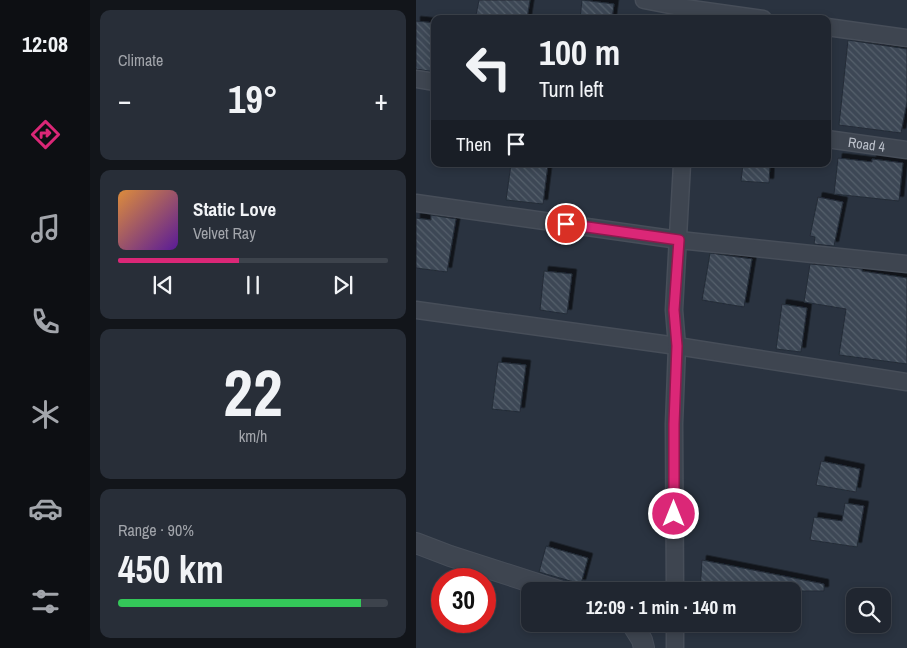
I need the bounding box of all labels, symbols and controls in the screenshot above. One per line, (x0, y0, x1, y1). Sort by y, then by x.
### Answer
text: 12:08 (22, 29, 68, 59)
text: 100 m (539, 29, 620, 76)
icon: left (456, 35, 521, 100)
text: Climate (118, 49, 163, 71)
text: 19° (228, 74, 278, 125)
text: Turn left (539, 74, 604, 104)
text: − (118, 81, 131, 119)
text: + (375, 81, 388, 119)
icon: directions (28, 117, 63, 152)
icon: arrive (502, 130, 530, 158)
text: Then (456, 131, 492, 157)
street label: Road 4 (847, 133, 887, 156)
text: Static Love (193, 196, 276, 222)
pin (545, 203, 587, 245)
icon: arrive (552, 210, 580, 238)
icon: music (28, 211, 63, 246)
text: Velvet Ray (193, 222, 256, 244)
icon: previous (149, 271, 177, 299)
icon: pause (239, 271, 267, 299)
icon: next (329, 271, 357, 299)
icon: phone (28, 304, 63, 339)
text: 22 (223, 349, 283, 436)
icon: climate (28, 397, 63, 432)
text: km/h (239, 425, 267, 447)
position arrow (647, 487, 699, 539)
icon: car (28, 491, 63, 526)
text: Range · 90% (118, 519, 194, 541)
text: 450 km (118, 544, 224, 595)
speed limit sign: 30 (431, 568, 496, 633)
icon: filters (28, 584, 63, 619)
map controls (846, 588, 891, 633)
button: search (846, 588, 891, 633)
text: 12:09 · 1 min · 140 m (586, 594, 736, 620)

